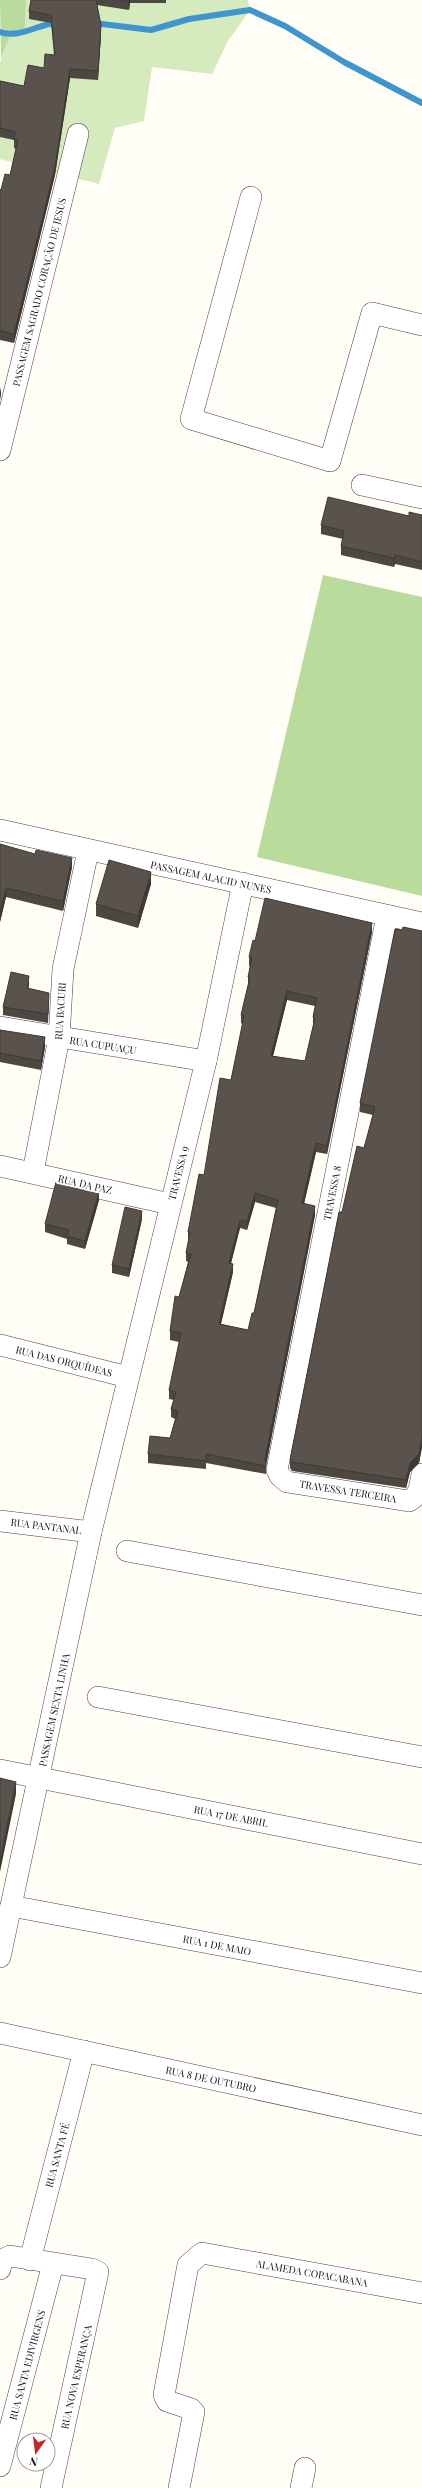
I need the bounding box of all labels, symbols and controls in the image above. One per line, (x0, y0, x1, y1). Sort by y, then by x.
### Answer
street label: PASSAGEM SAGRADO CORAÇÃO DE JESUS (9, 196, 69, 388)
street label: PASSAGEM ALACID NUNES (149, 857, 273, 897)
street label: RUA BACURI (51, 982, 69, 1040)
street label: RUA CUPUAÇU (68, 1033, 138, 1057)
street label: TRAVESSA 9 (164, 1144, 192, 1202)
street label: TRAVESSA 8 (320, 1164, 344, 1222)
street label: RUA DA PAZ (57, 1171, 114, 1197)
street label: RUA DAS ORQUÍDEAS (14, 1342, 114, 1380)
street label: TRAVESSA TERCEIRA (298, 1476, 398, 1506)
street label: RUA PANTANAL (10, 1515, 82, 1537)
street label: PASSAGEM SEXTA LINHA (35, 1651, 73, 1768)
street label: RUA 17 DE ABRIL (193, 1802, 269, 1830)
street label: RUA 1 DE MAIO (182, 1932, 252, 1958)
street label: RUA 8 DE OUTUBRO (164, 2063, 258, 2095)
street label: RUA SANTA FÉ (42, 2121, 72, 2189)
street label: ALAMEDA COPACABANA (254, 2256, 370, 2290)
street label: RUA SANTA EDIVIRGENS (6, 2309, 48, 2421)
street label: RUA NOVA ESPERANÇA (57, 2323, 95, 2431)
north arrow (16, 2432, 56, 2472)
text: N (28, 2454, 39, 2470)

